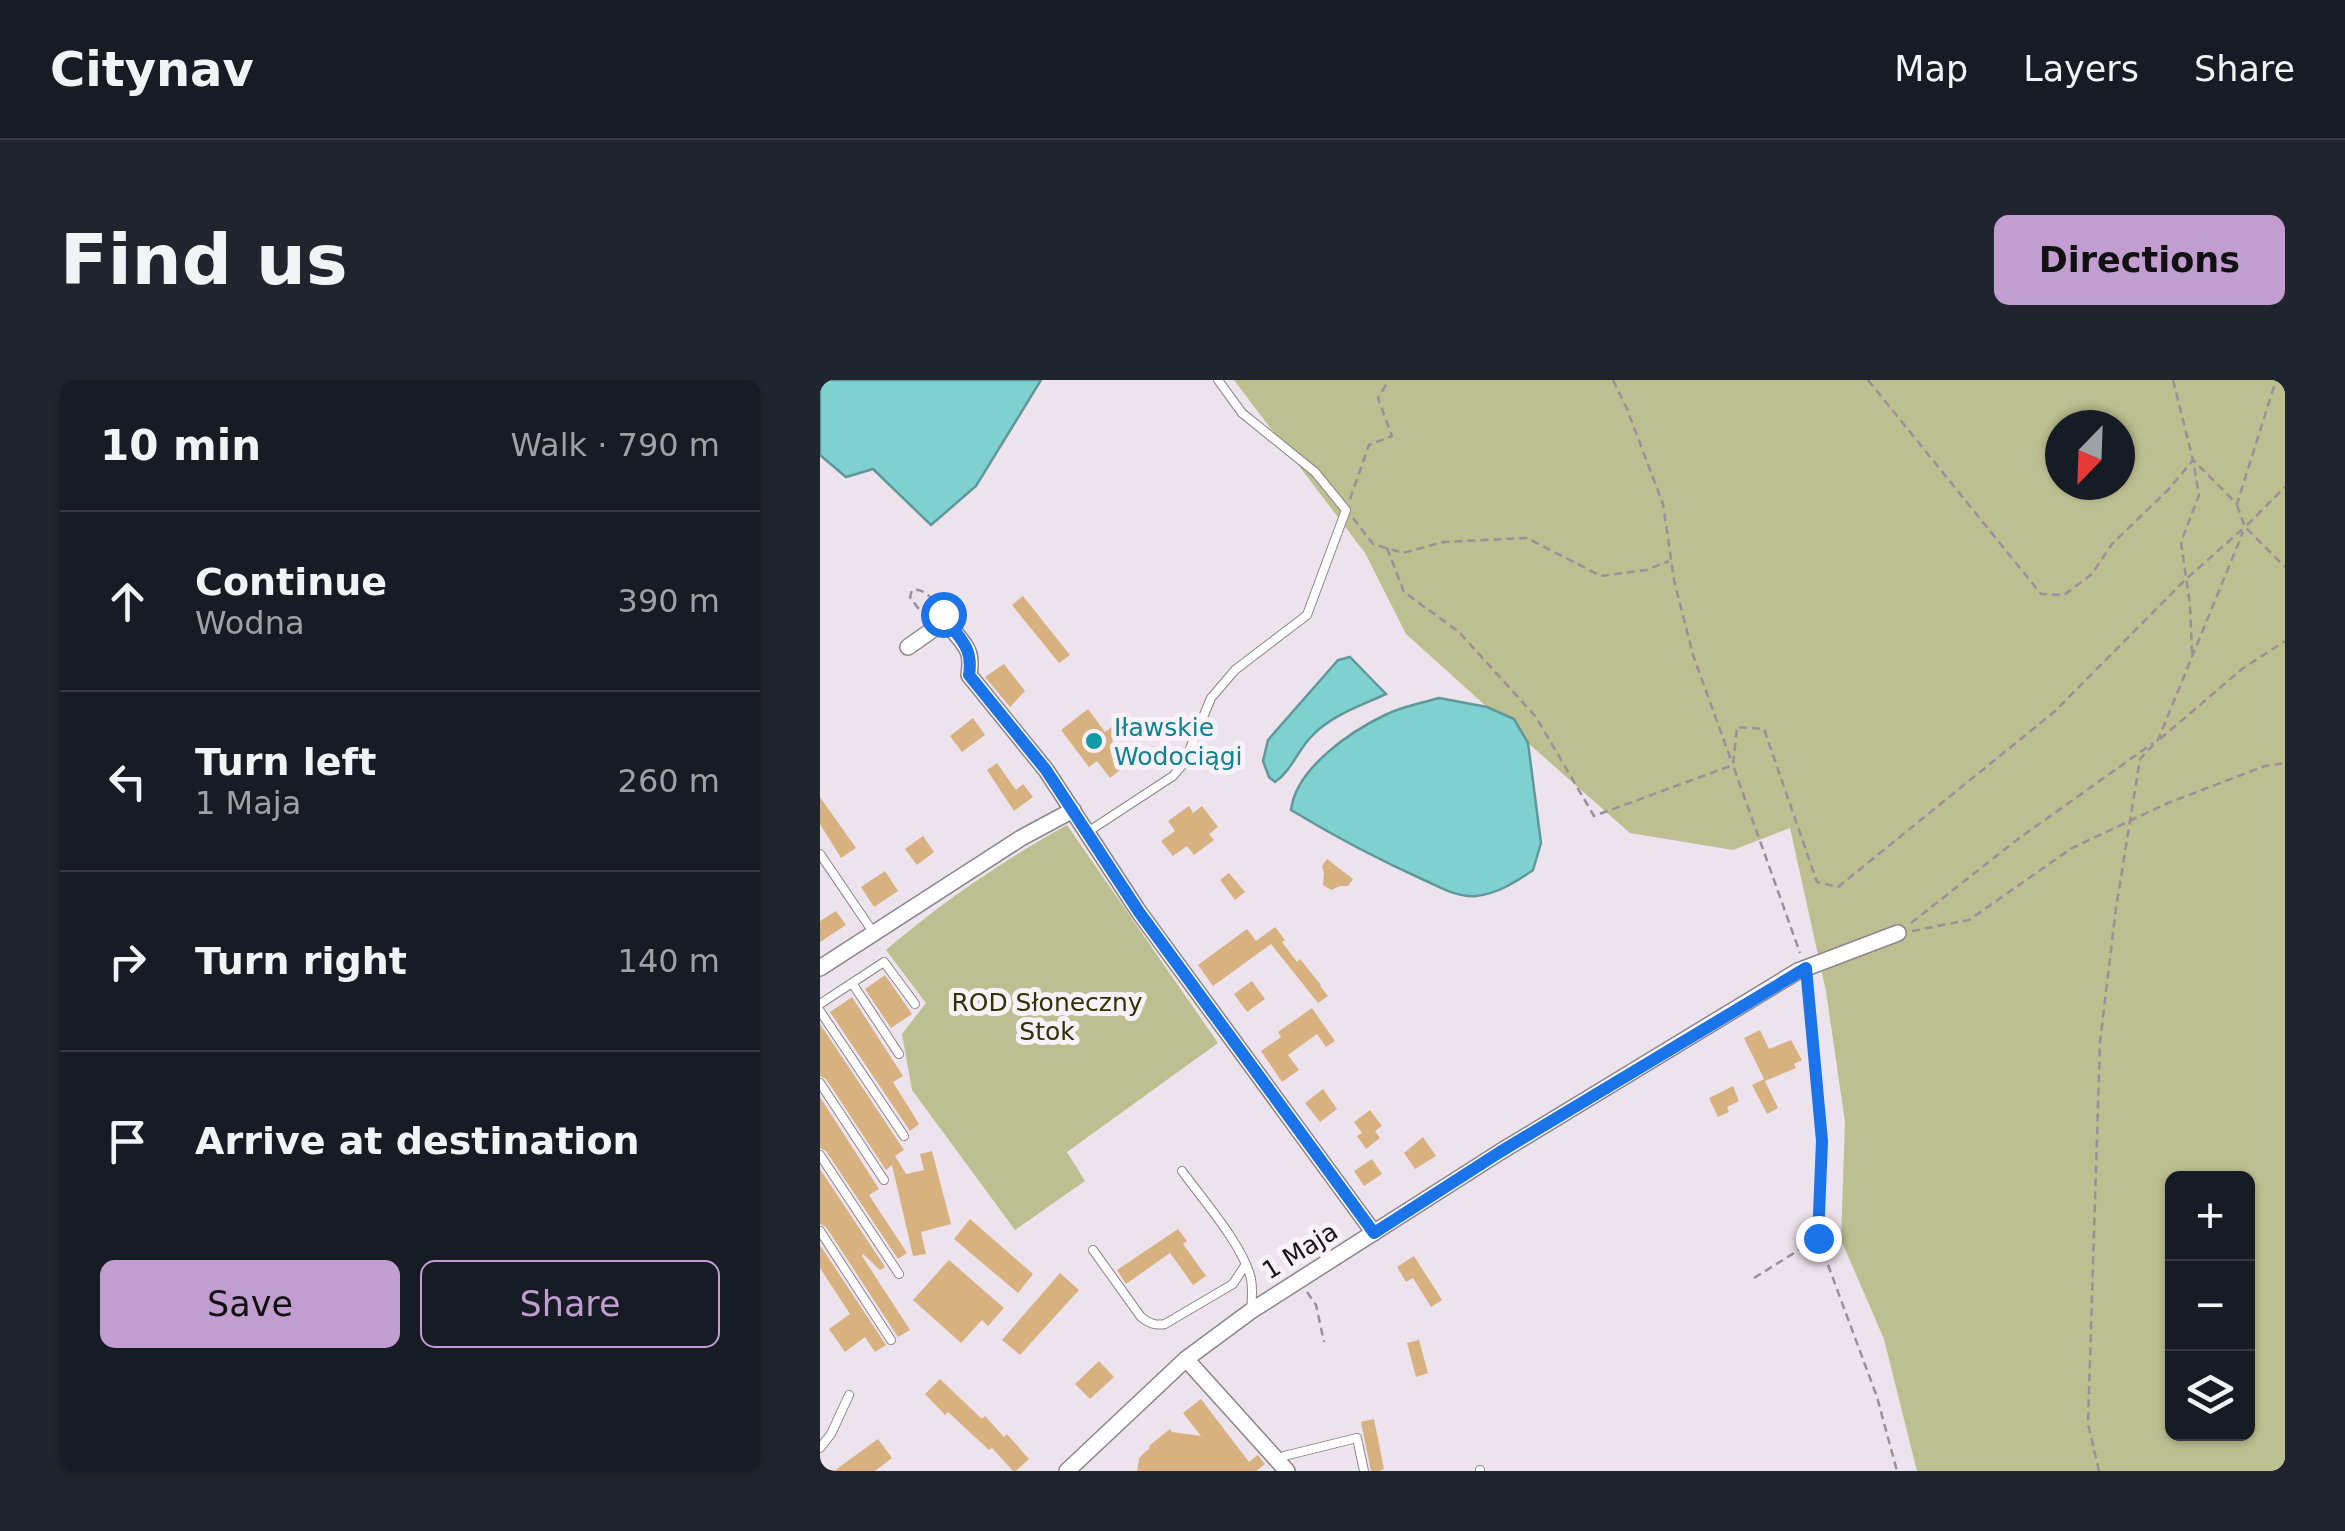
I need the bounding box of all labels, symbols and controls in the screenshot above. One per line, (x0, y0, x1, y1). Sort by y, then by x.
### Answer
text: Citynav (50, 41, 254, 97)
text: Map (1894, 49, 1968, 89)
text: Layers (2023, 49, 2139, 89)
text: Share (2194, 49, 2295, 89)
button: Directions (1994, 215, 2285, 305)
text: Find us (60, 219, 348, 301)
north arrow (2045, 410, 2135, 500)
text: 10 min (100, 421, 261, 470)
text: Walk · 790 m (510, 426, 720, 464)
text: Continue (195, 560, 387, 604)
icon: ahead (100, 574, 155, 629)
text: 390 m (618, 582, 720, 620)
route start (921, 592, 967, 638)
text: Wodna (195, 604, 305, 642)
place label: Iławskie Wodociągi (1114, 713, 1243, 771)
marker: Iławskie Wodociągi (1083, 730, 1105, 752)
text: Turn left (195, 740, 376, 784)
icon: left (100, 754, 155, 809)
text: 260 m (618, 762, 720, 800)
text: 1 Maja (195, 784, 301, 822)
icon: right (100, 934, 155, 989)
text: Turn right (195, 939, 407, 983)
text: 140 m (618, 942, 720, 980)
park label: ROD Słoneczny Stok (951, 988, 1143, 1046)
icon: arrive (100, 1114, 155, 1169)
text: Arrive at destination (195, 1119, 640, 1163)
map controls (2165, 1171, 2255, 1441)
button: + (2165, 1171, 2255, 1261)
route end (1796, 1216, 1842, 1262)
street label: 1 Maja (1257, 1217, 1343, 1285)
button: Save (100, 1260, 400, 1348)
button: Share (420, 1260, 720, 1348)
button: − (2165, 1261, 2255, 1351)
button: layers (2165, 1351, 2255, 1441)

